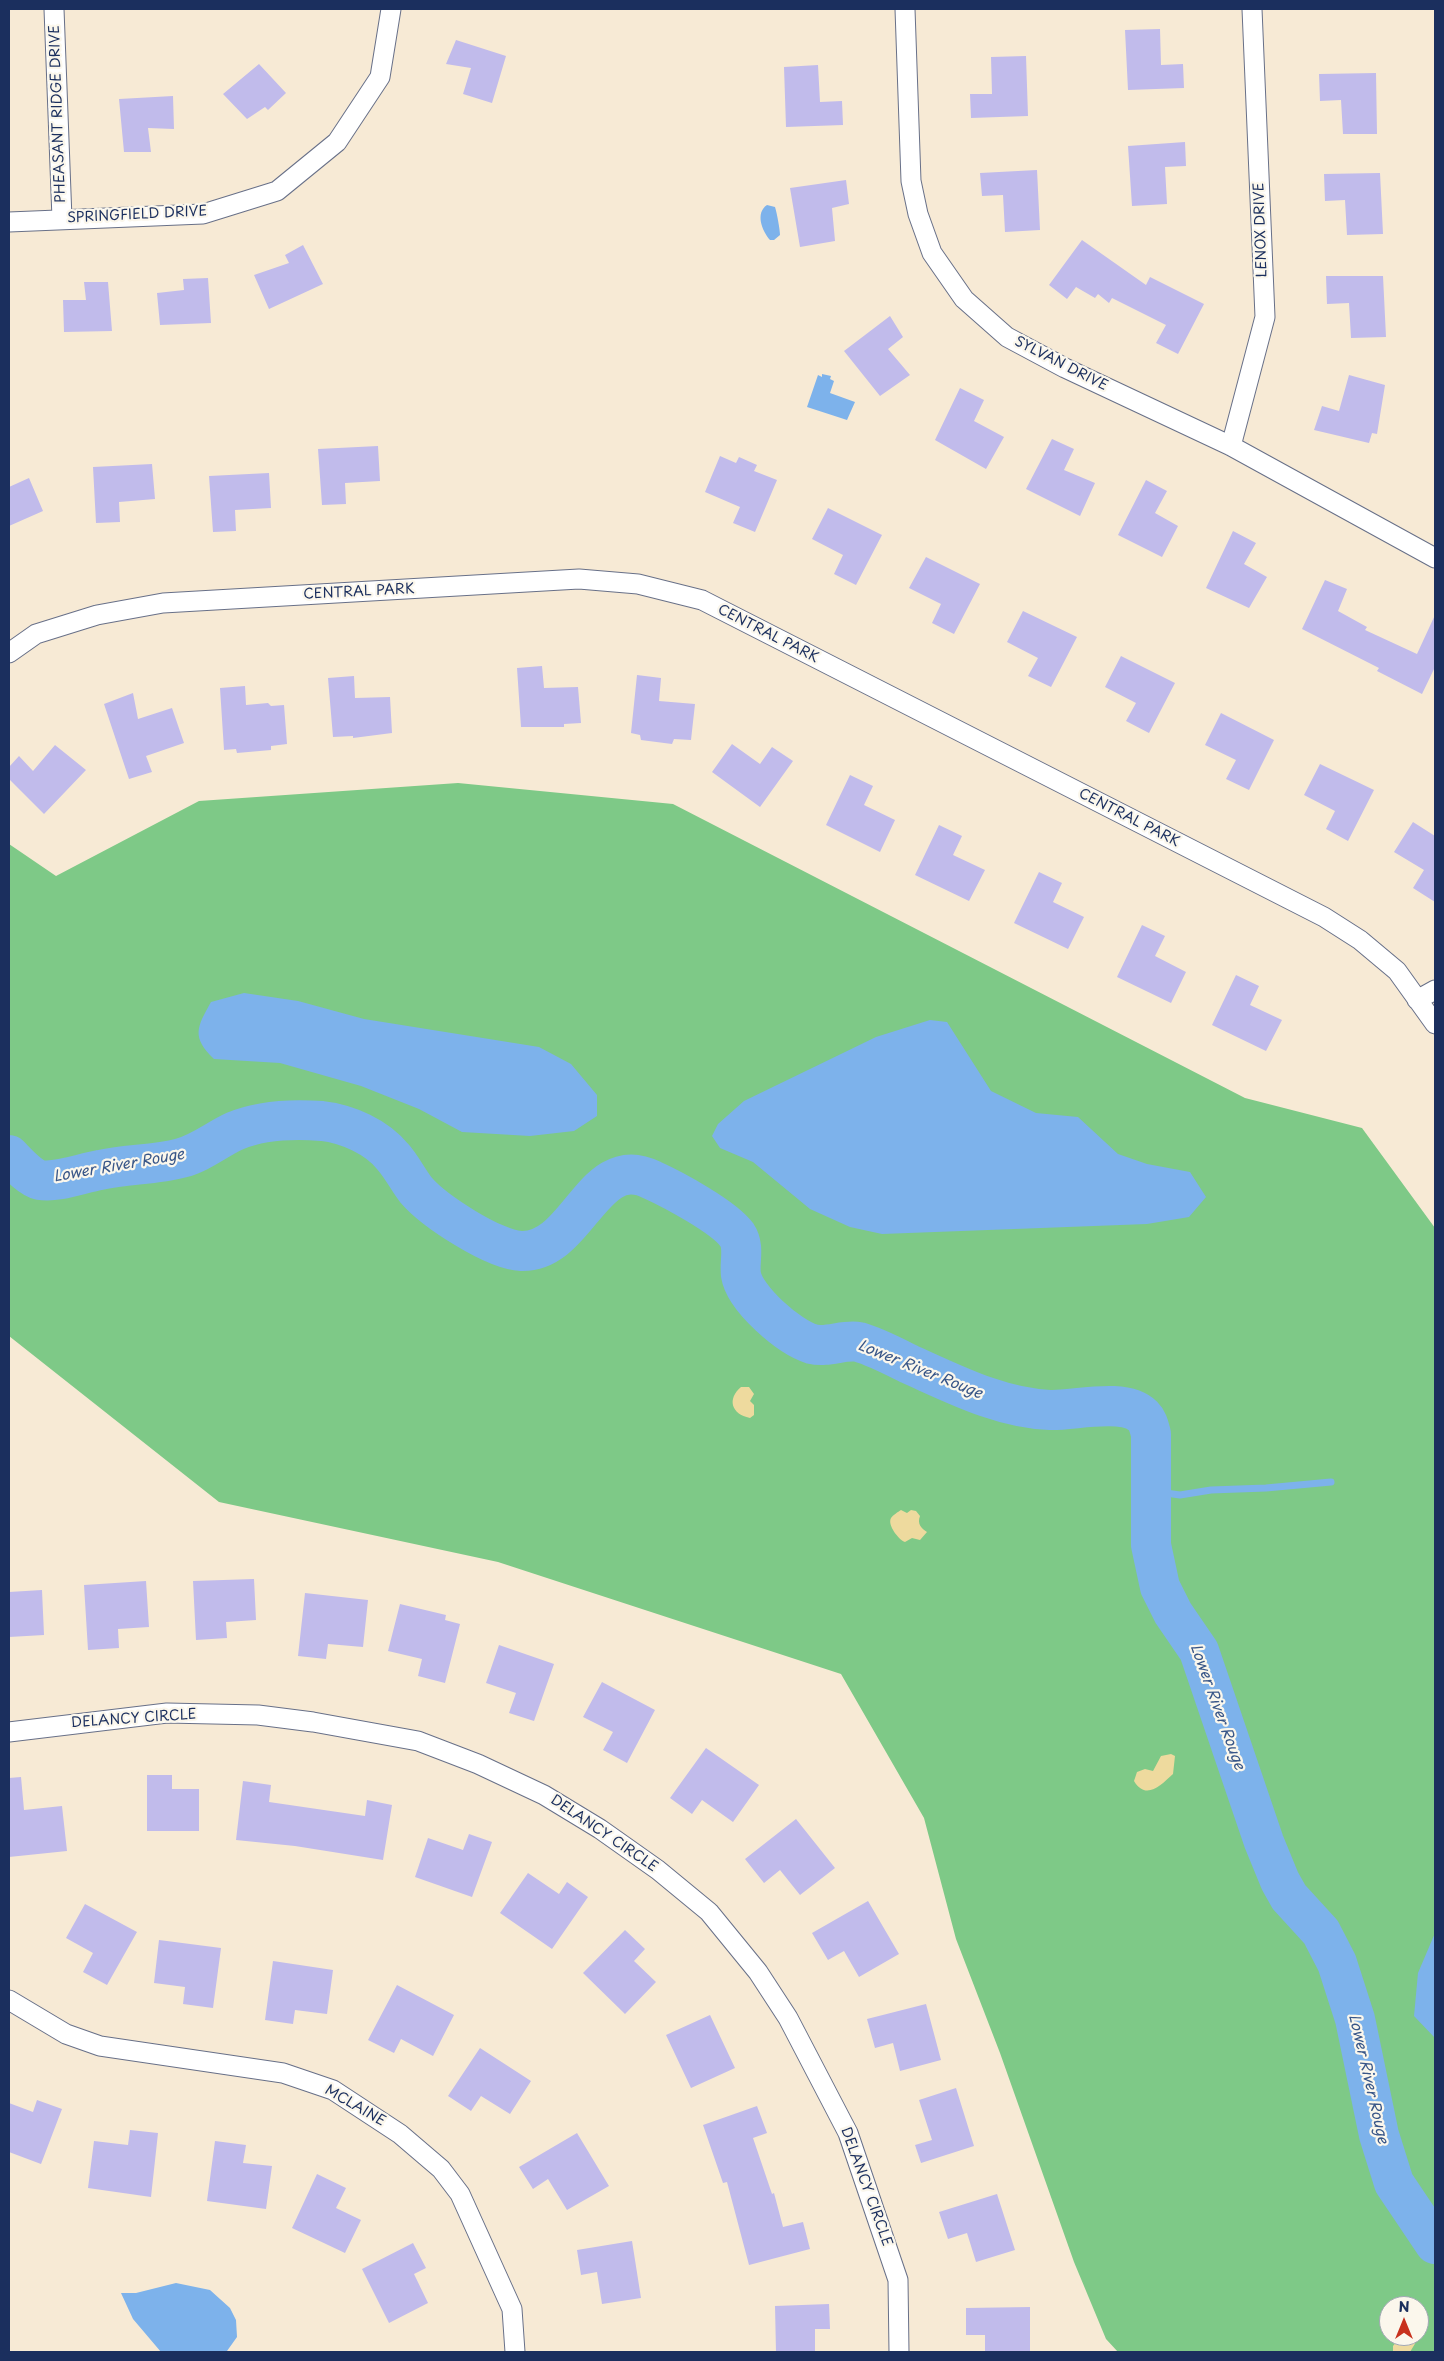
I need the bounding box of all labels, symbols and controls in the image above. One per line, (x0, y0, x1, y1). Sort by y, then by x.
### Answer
street label: PHEASANT RIDGE DRIVE (47, 25, 69, 203)
street label: LENOX DRIVE (1251, 182, 1271, 278)
street label: SPRINGFIELD DRIVE (66, 203, 208, 227)
street label: SYLVAN DRIVE (1012, 333, 1110, 395)
street label: CENTRAL PARK (303, 581, 415, 603)
street label: CENTRAL PARK (715, 601, 821, 667)
street label: CENTRAL PARK (1076, 785, 1182, 851)
water label: Lower River Rouge (52, 1146, 186, 1186)
water label: Lower River Rouge (855, 1337, 985, 1403)
water label: Lower River Rouge (1186, 1642, 1248, 1772)
street label: DELANCY CIRCLE (71, 1706, 197, 1732)
street label: DELANCY CIRCLE (547, 1792, 661, 1876)
water label: Lower River Rouge (1344, 2013, 1392, 2145)
street label: MCLAINE (322, 2082, 388, 2130)
street label: DELANCY CIRCLE (837, 2125, 895, 2249)
north arrow (1379, 2296, 1429, 2346)
text: N (1398, 2296, 1410, 2317)

